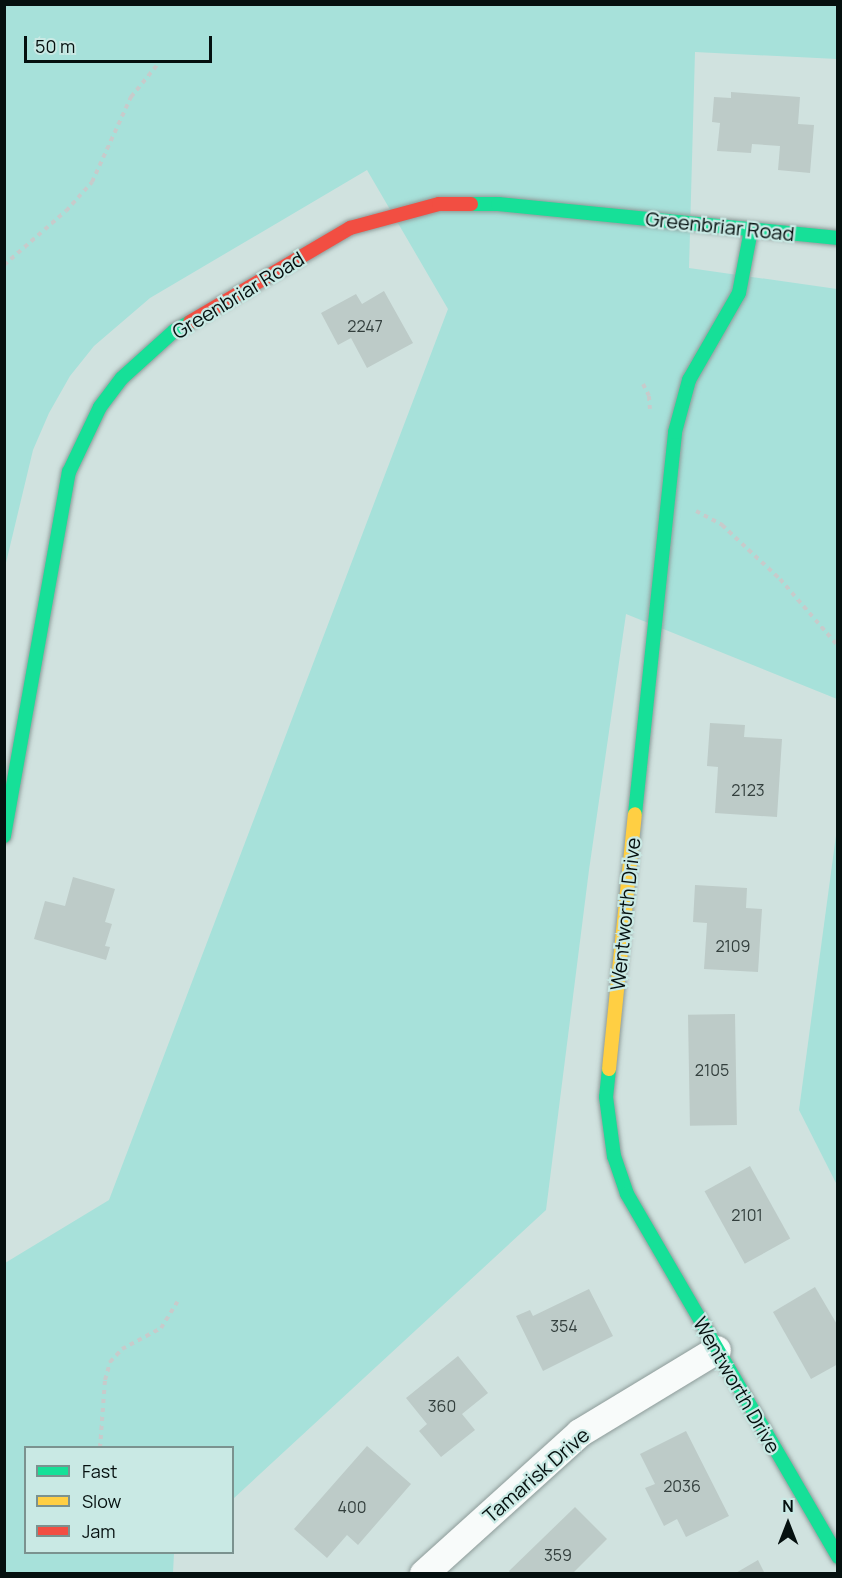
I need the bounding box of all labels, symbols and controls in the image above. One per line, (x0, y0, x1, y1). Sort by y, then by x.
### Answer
scale bar (27, 24, 214, 62)
text: 50 m (35, 34, 75, 58)
street label: Greenbriar Road (644, 206, 796, 246)
street label: Greenbriar Road (168, 246, 308, 344)
house number: 2247 (347, 316, 383, 336)
house number: 2123 (731, 780, 765, 800)
street label: Wentworth Drive (605, 836, 645, 992)
house number: 2109 (715, 936, 751, 956)
house number: 2105 (695, 1060, 729, 1080)
house number: 2101 (731, 1205, 763, 1225)
street label: Wentworth Drive (688, 1313, 786, 1457)
house number: 354 (550, 1316, 578, 1336)
house number: 360 (428, 1396, 456, 1416)
street label: Tamarisk Drive (478, 1422, 594, 1528)
legend (24, 1446, 234, 1554)
text: Fast (82, 1459, 117, 1483)
house number: 2036 (663, 1476, 701, 1496)
text: Slow (82, 1489, 121, 1513)
north arrow (758, 1494, 818, 1554)
text: N (782, 1495, 794, 1517)
house number: 400 (338, 1497, 366, 1517)
text: Jam (82, 1519, 116, 1543)
house number: 359 (544, 1545, 572, 1565)

